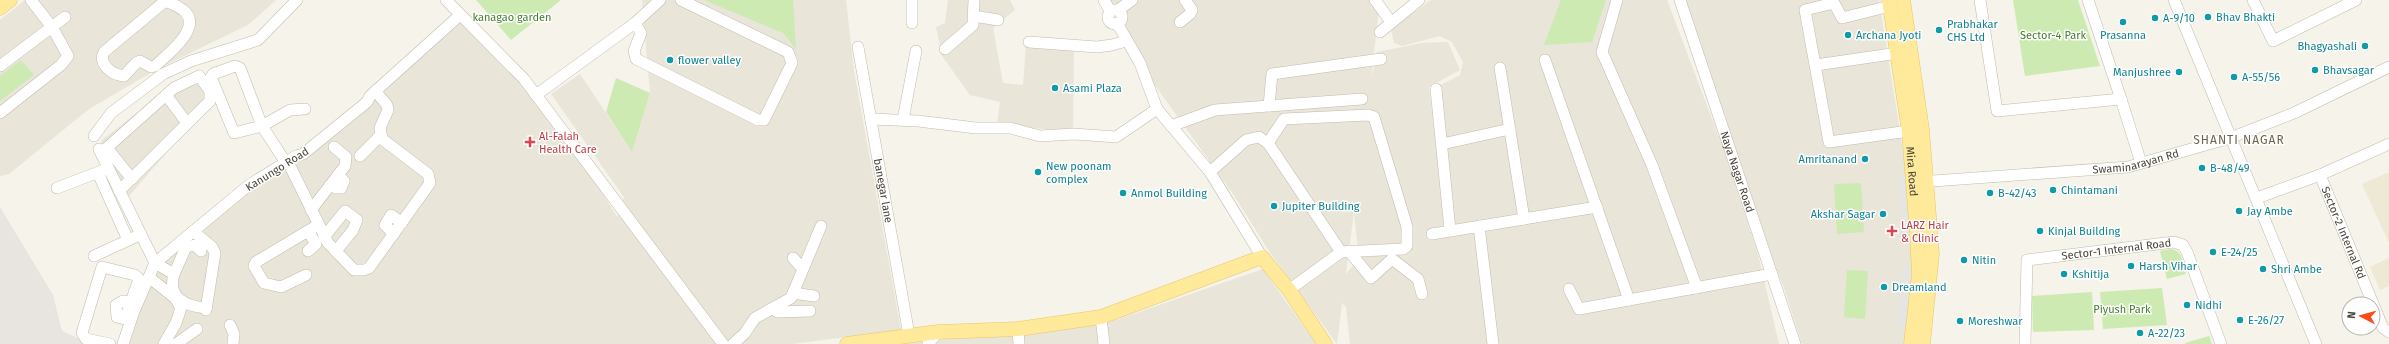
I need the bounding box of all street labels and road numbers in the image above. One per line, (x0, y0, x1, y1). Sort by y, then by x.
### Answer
street label: Naya Nagar Road (1717, 129, 1757, 214)
street label: Kanungo Road (243, 145, 311, 194)
street label: Mira Road (1903, 146, 1920, 197)
street label: Swaminarayan Rd (2092, 147, 2180, 177)
street label: banegar lane (871, 158, 895, 224)
street label: Sector-2 Internal Rd (2318, 185, 2368, 281)
street label: Sector-1 Internal Road (2061, 236, 2172, 263)

